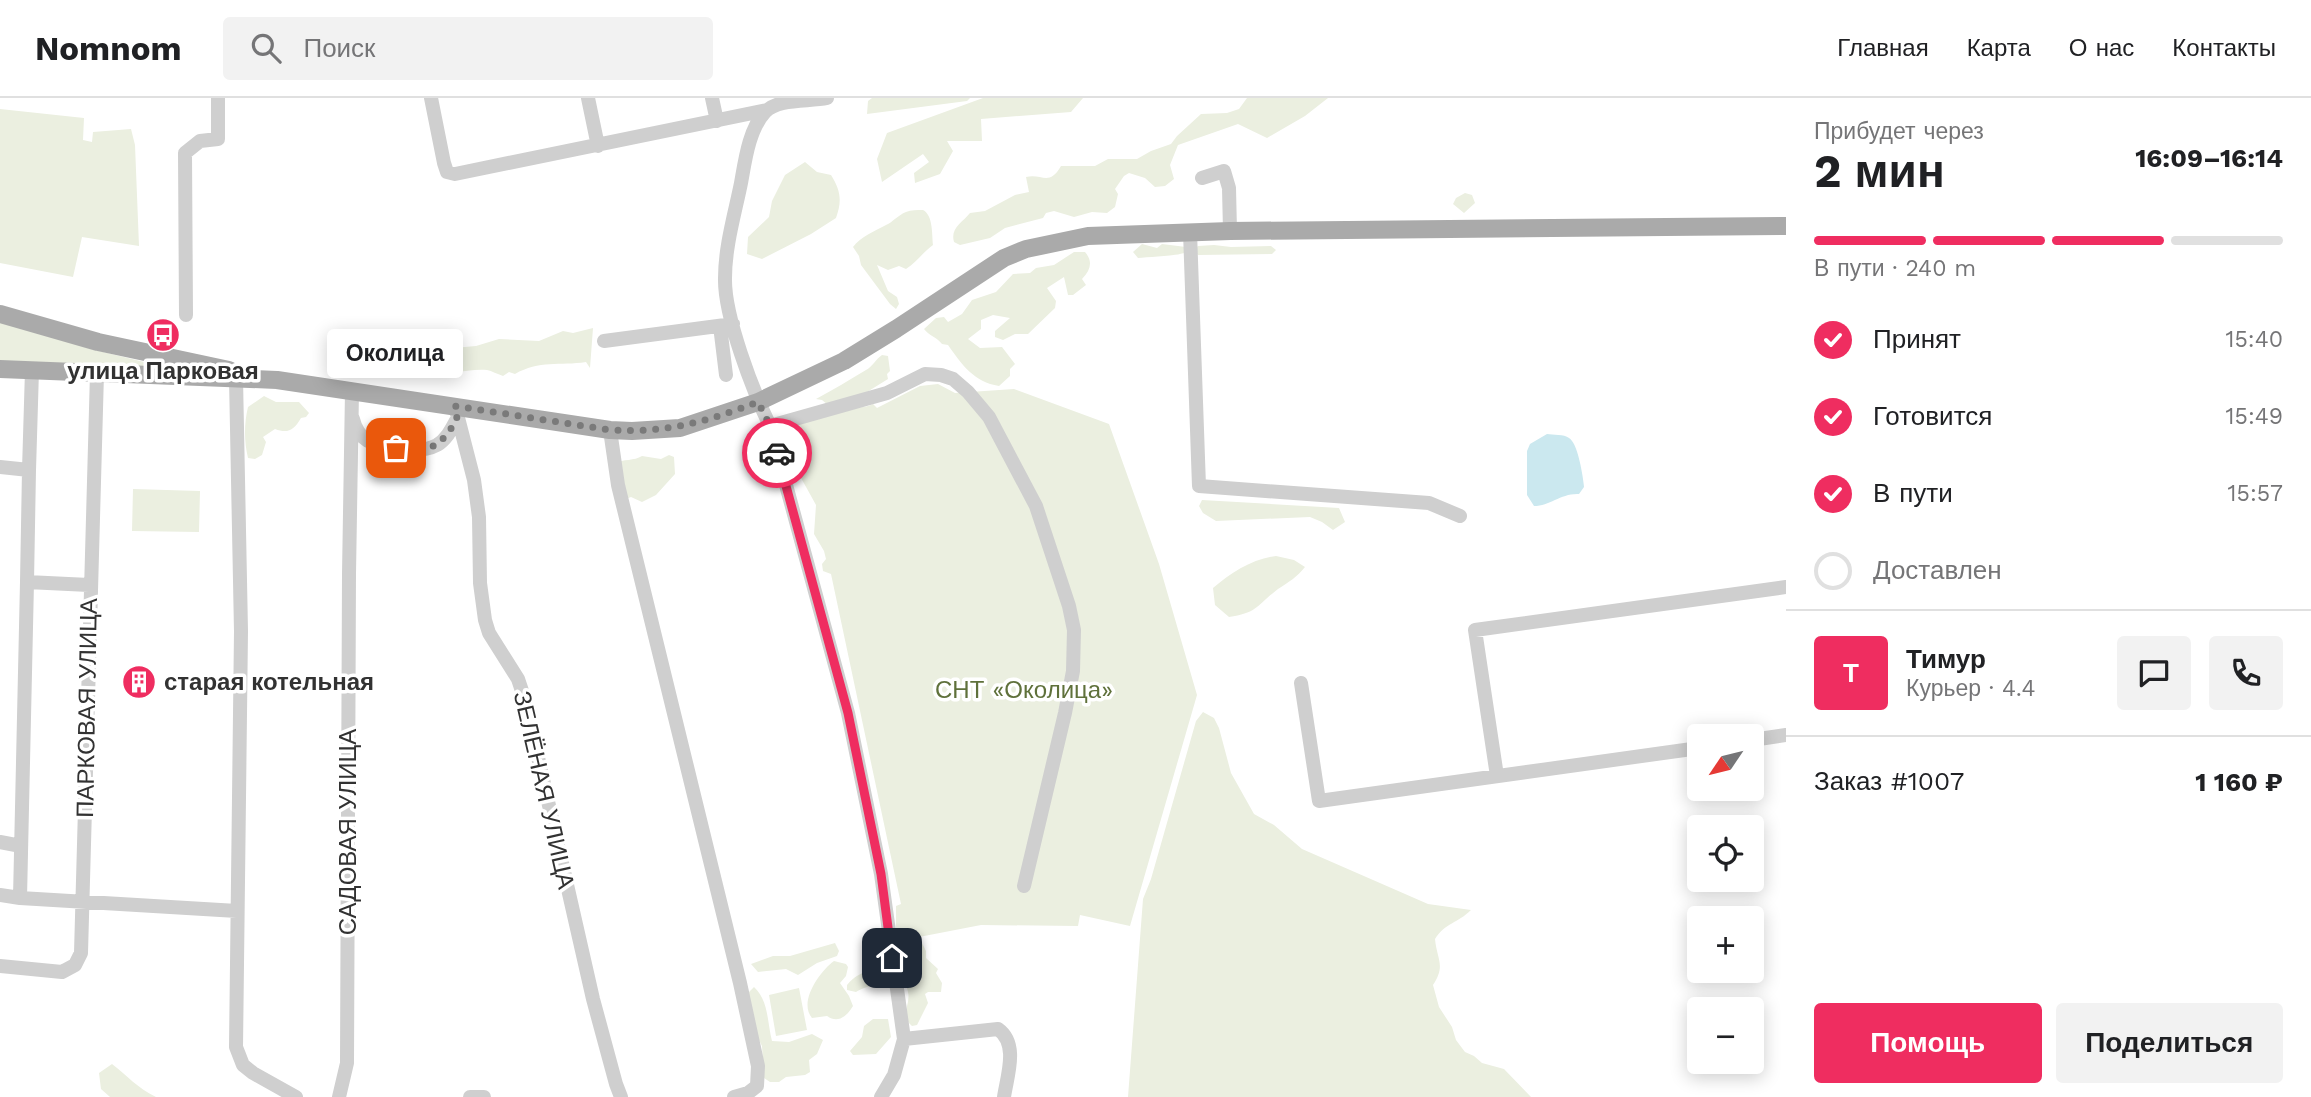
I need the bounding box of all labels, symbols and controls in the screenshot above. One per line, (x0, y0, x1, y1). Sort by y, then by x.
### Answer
search box (223, 17, 713, 80)
text: Nomnom (35, 29, 181, 68)
icon: search (247, 29, 285, 67)
text: Поиск (303, 33, 376, 63)
text: Главная (1837, 34, 1929, 62)
text: Карта (1967, 34, 2031, 62)
text: О нас (2069, 34, 2134, 62)
text: Контакты (2172, 34, 2276, 62)
text: Прибудет через (1814, 118, 1984, 145)
text: 16:09–16:14 (2135, 143, 2283, 173)
text: 2 мин (1814, 144, 1945, 198)
text: В пути · 240 m (1814, 255, 1976, 282)
bus stop icon: улица Парковая (144, 316, 182, 354)
icon: check (1814, 321, 1852, 359)
text: Принят (1873, 324, 1961, 354)
text: 15:40 (2225, 326, 2283, 353)
callout: Околица (328, 329, 464, 378)
text: Околица (346, 340, 444, 367)
place label: улица Парковая (67, 357, 259, 385)
icon: check (1814, 398, 1852, 436)
text: Готовится (1873, 401, 1992, 431)
text: 15:49 (2226, 403, 2283, 430)
pin (366, 418, 426, 478)
courier (742, 418, 812, 488)
icon: bag (377, 429, 415, 467)
icon: car (758, 434, 796, 472)
icon: check (1814, 475, 1852, 513)
text: В пути (1873, 478, 1953, 508)
text: 15:57 (2228, 480, 2283, 507)
text: Доставлен (1873, 555, 2002, 585)
street label: ПАРКОВАЯ УЛИЦА (71, 598, 103, 818)
button: chat (2117, 636, 2191, 710)
button: phone (2209, 636, 2283, 710)
text: Тимур (1906, 644, 1986, 674)
text: Т (1843, 658, 1859, 688)
building icon: старая котельная (120, 663, 158, 701)
place label: старая котельная (164, 668, 374, 696)
text: Курьер · 4.4 (1906, 675, 2036, 702)
park label: СНТ «Околица» (935, 676, 1113, 704)
street label: ЗЕЛЁНАЯ УЛИЦА (508, 688, 580, 892)
north arrow (1687, 724, 1764, 802)
map controls (1687, 724, 1764, 1074)
street label: САДОВАЯ УЛИЦА (334, 729, 362, 935)
text: Заказ #1007 (1814, 766, 1964, 796)
text: 1 160 ₽ (2195, 767, 2283, 797)
button: locate (1687, 815, 1764, 892)
button: + (1687, 906, 1764, 983)
pin (862, 928, 922, 988)
icon: home (873, 939, 911, 977)
button: − (1687, 997, 1764, 1074)
button: Помощь (1814, 1003, 2042, 1083)
button: Поделиться (2056, 1003, 2283, 1083)

